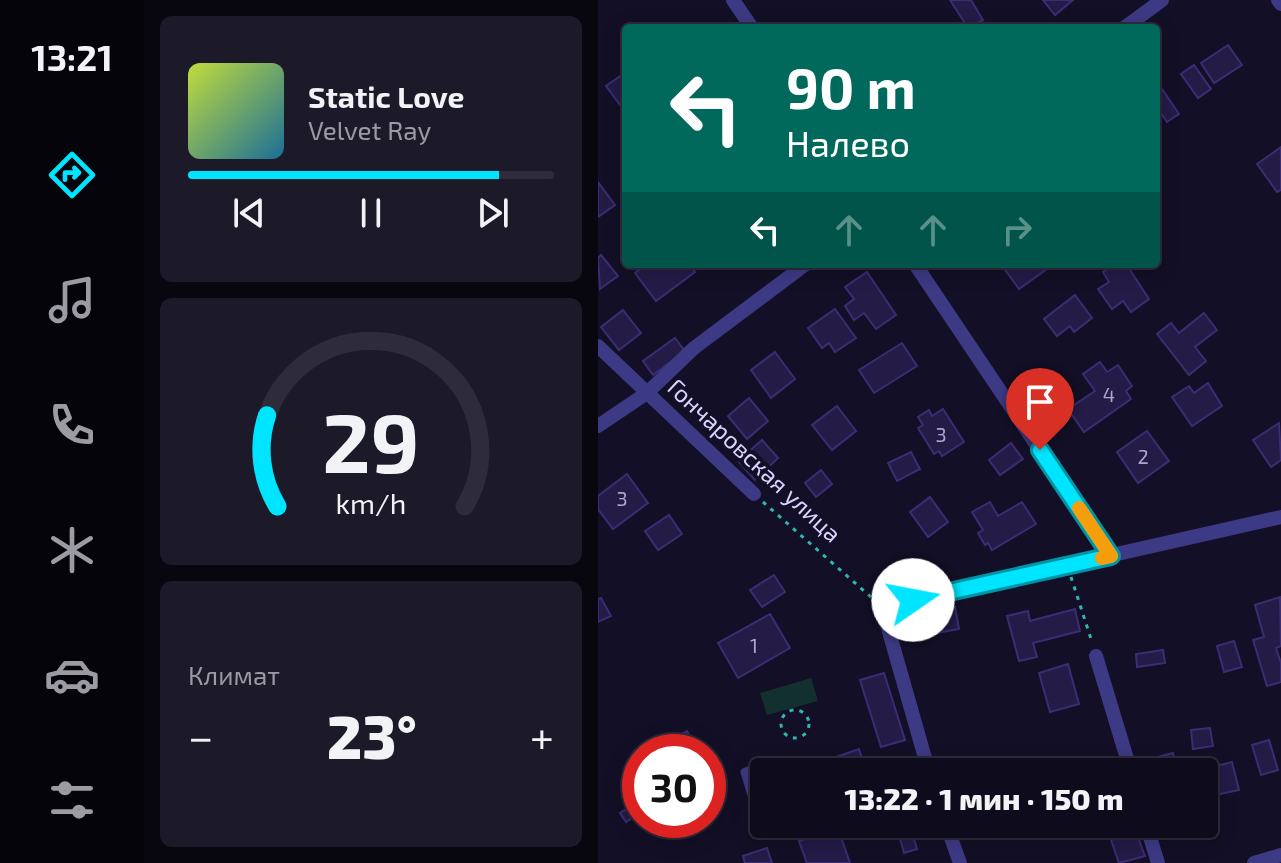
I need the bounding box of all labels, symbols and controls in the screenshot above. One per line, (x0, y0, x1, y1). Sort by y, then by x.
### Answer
text: 13:21 (31, 35, 113, 78)
text: 90 m (786, 53, 916, 120)
icon: left (654, 56, 758, 160)
text: Static Love (308, 78, 464, 114)
text: Velvet Ray (308, 114, 431, 145)
text: Налево (786, 121, 910, 164)
icon: directions (44, 147, 100, 203)
icon: previous (227, 191, 271, 235)
icon: pause (349, 191, 393, 235)
icon: next (471, 191, 515, 235)
icon: left (743, 208, 787, 252)
icon: ahead (827, 208, 871, 252)
icon: ahead (911, 208, 955, 252)
icon: right (995, 208, 1039, 252)
icon: music (44, 272, 100, 328)
pin (1006, 368, 1074, 450)
street label: Гончаровская улица (662, 372, 848, 549)
icon: arrive (1018, 380, 1062, 424)
house number: 4 (1103, 382, 1115, 406)
text: 29 (322, 390, 420, 490)
icon: phone (44, 397, 100, 453)
house number: 3 (935, 422, 947, 446)
house number: 2 (1137, 444, 1149, 468)
text: km/h (336, 486, 406, 521)
house number: 3 (616, 486, 628, 510)
icon: climate (44, 522, 100, 578)
position arrow (871, 558, 955, 642)
house number: 1 (750, 633, 758, 657)
icon: car (44, 647, 100, 703)
text: Климат (188, 659, 280, 690)
text: 23° (327, 699, 417, 771)
text: − (188, 709, 214, 762)
text: + (530, 709, 554, 762)
speed limit sign: 30 (622, 734, 726, 838)
icon: filters (44, 772, 100, 828)
text: 13:22 · 1 мин · 150 m (844, 780, 1124, 816)

